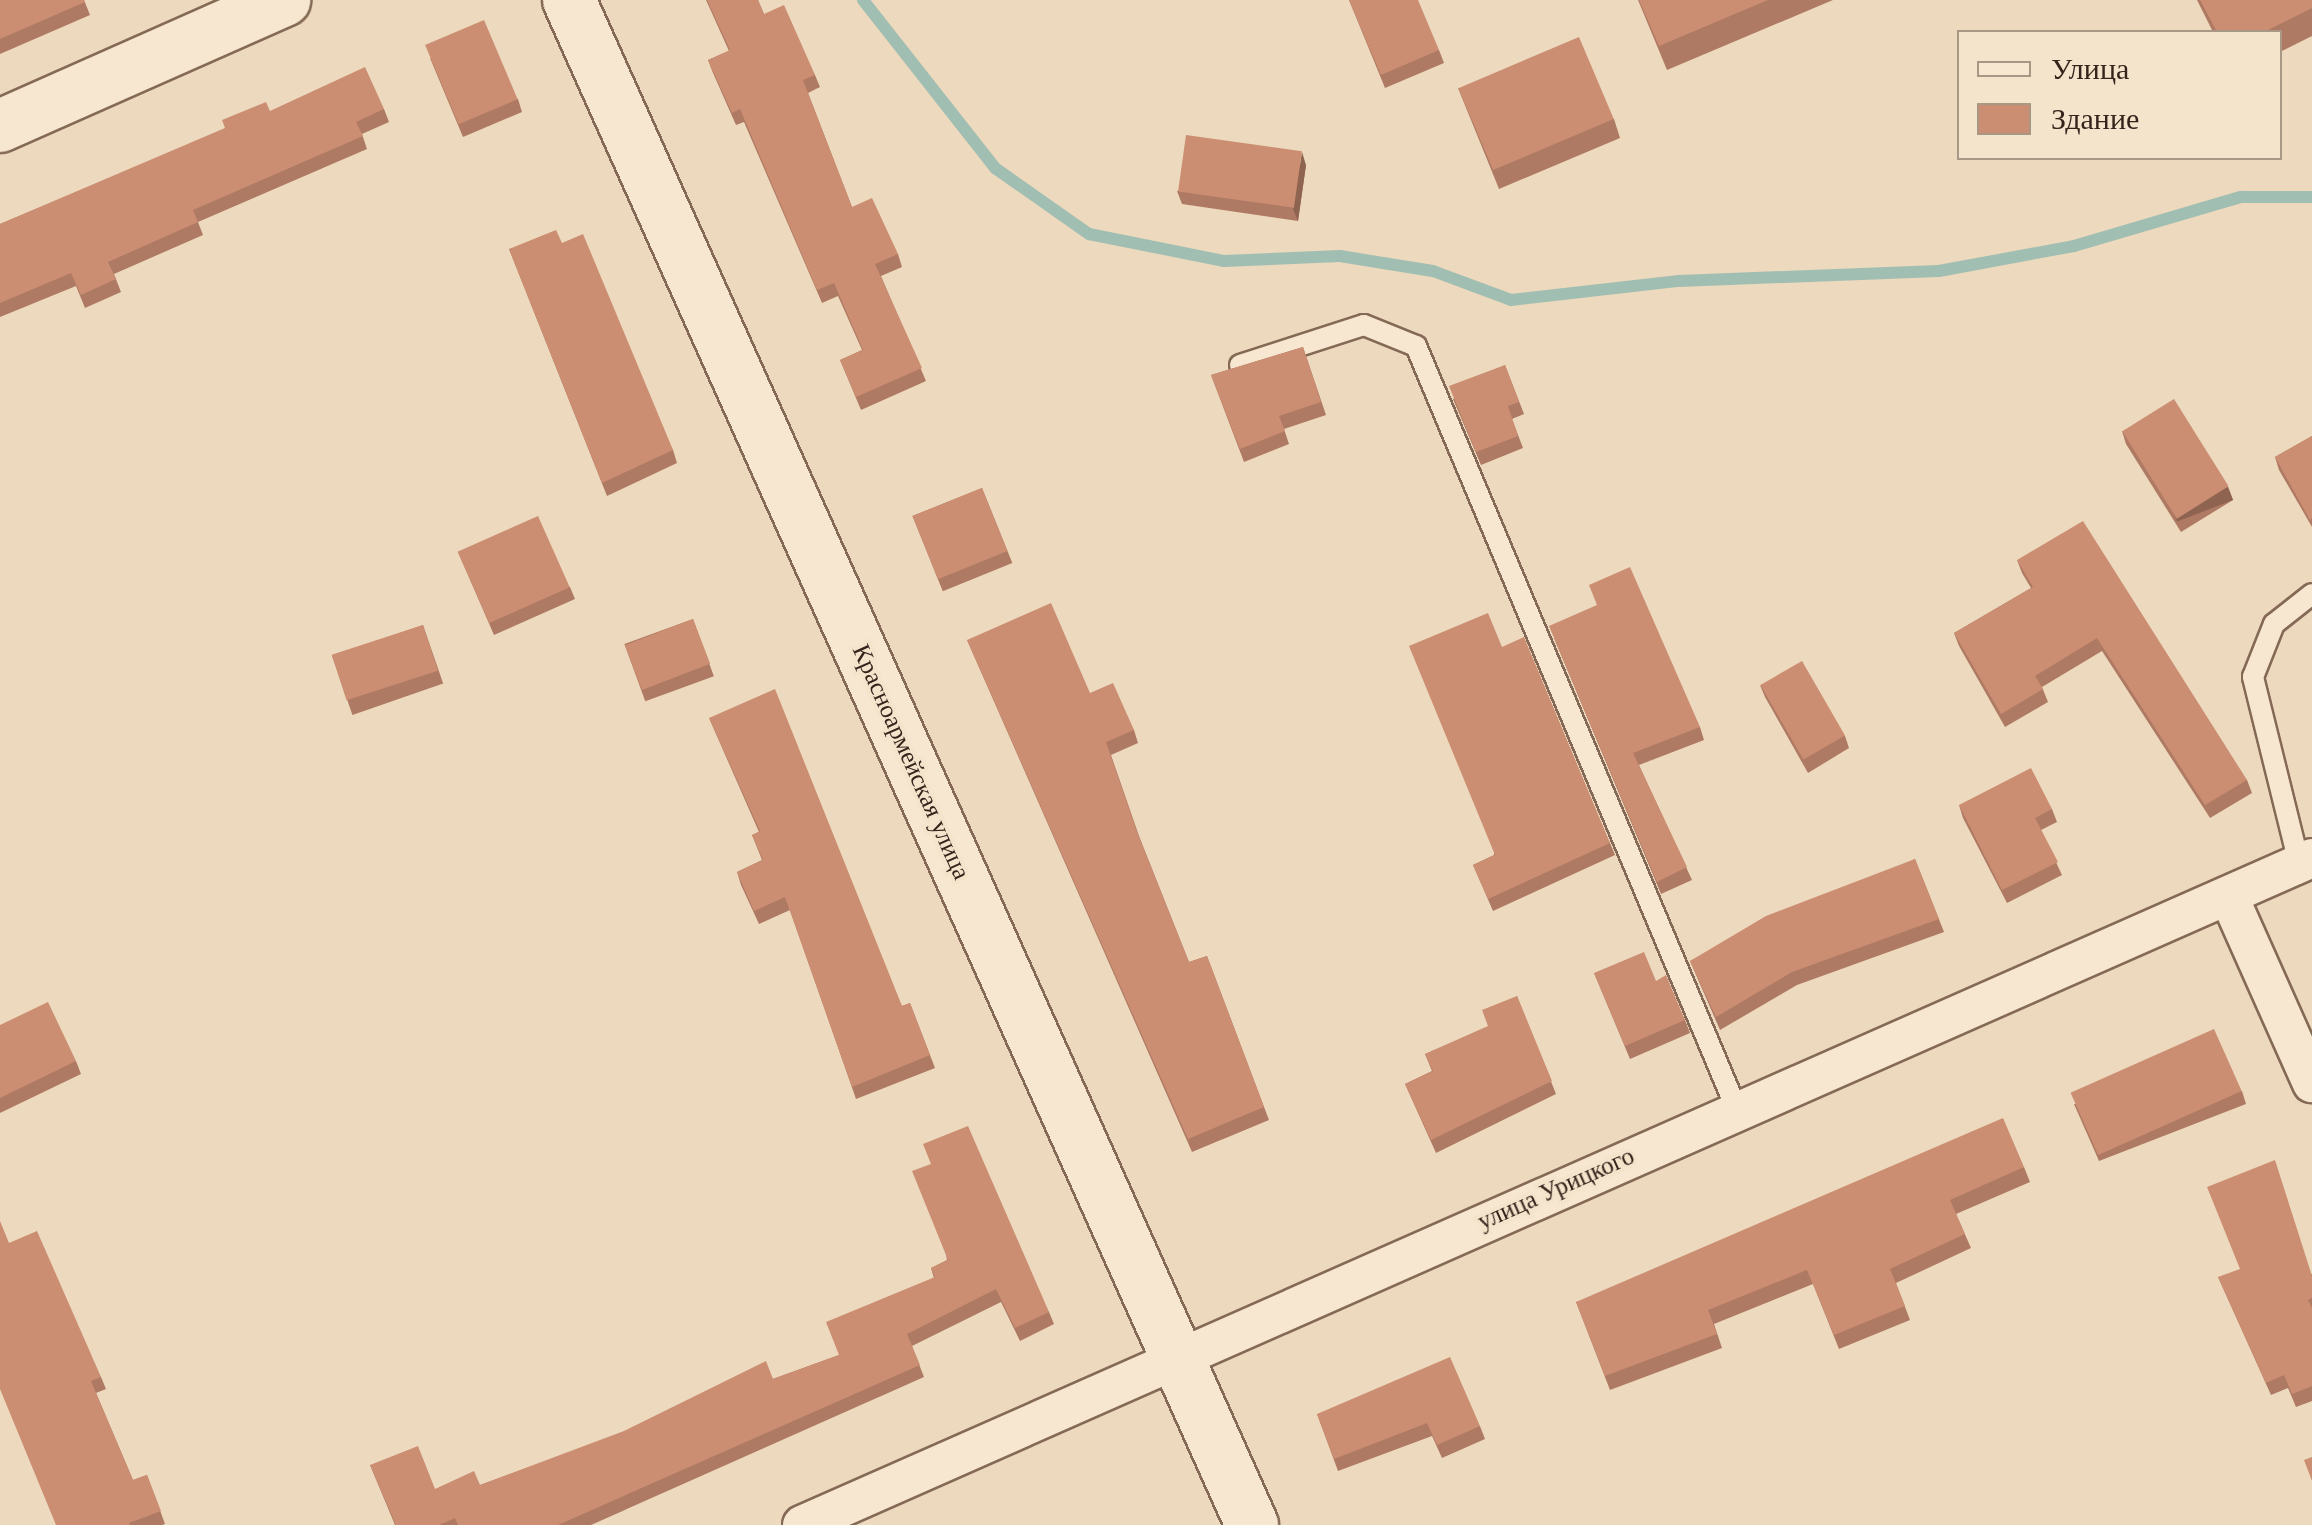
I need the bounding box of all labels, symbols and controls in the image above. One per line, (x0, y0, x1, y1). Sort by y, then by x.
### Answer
legend (1957, 30, 2282, 160)
text: Улица (2051, 52, 2129, 85)
text: Здание (2051, 102, 2139, 135)
street label: Красноармейская улица (846, 640, 976, 884)
street label: улица Урицкого (1473, 1141, 1639, 1237)

